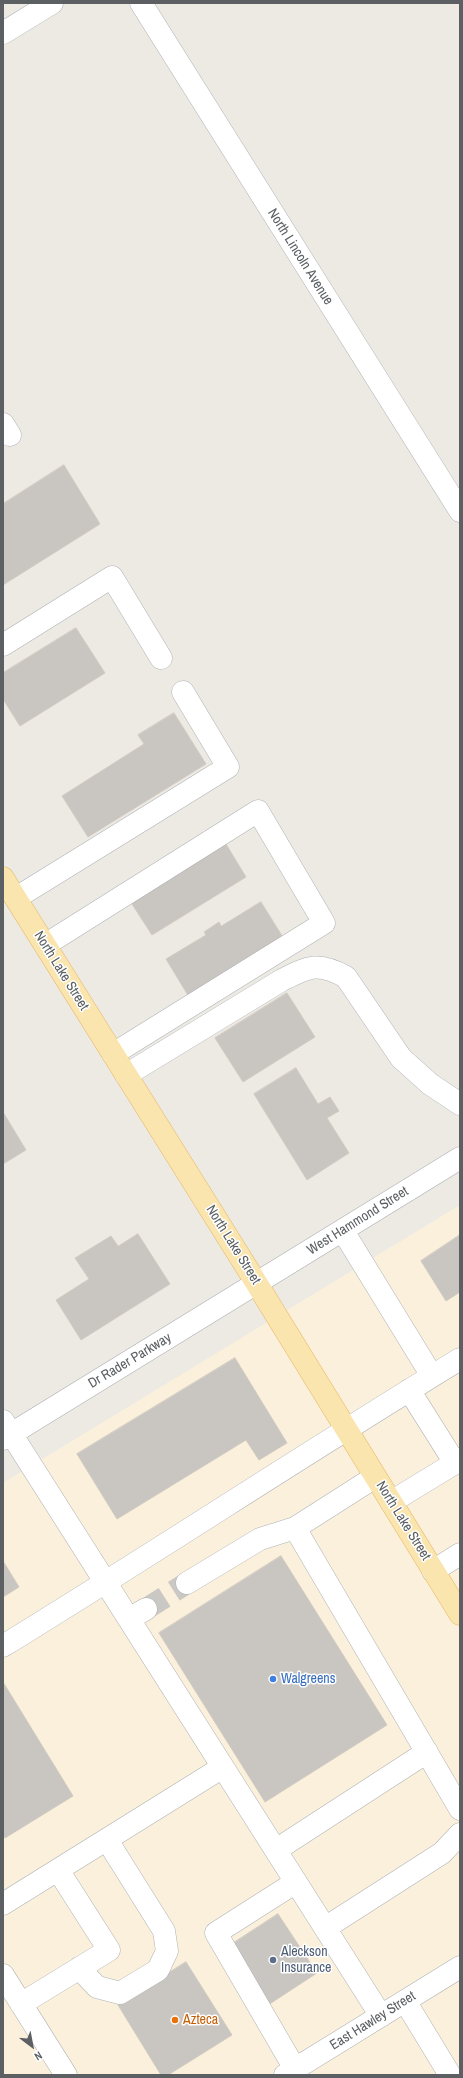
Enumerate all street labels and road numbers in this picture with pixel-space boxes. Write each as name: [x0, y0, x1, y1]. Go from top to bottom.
street label: North Lincoln Avenue: [264, 206, 336, 308]
street label: North Lake Street: [30, 928, 92, 1014]
street label: West Hammond Street: [304, 1183, 412, 1259]
street label: North Lake Street: [202, 1202, 264, 1288]
street label: Dr Rader Parkway: [85, 1330, 175, 1392]
street label: North Lake Street: [372, 1478, 434, 1564]
street label: East Hawley Street: [327, 1988, 419, 2054]

